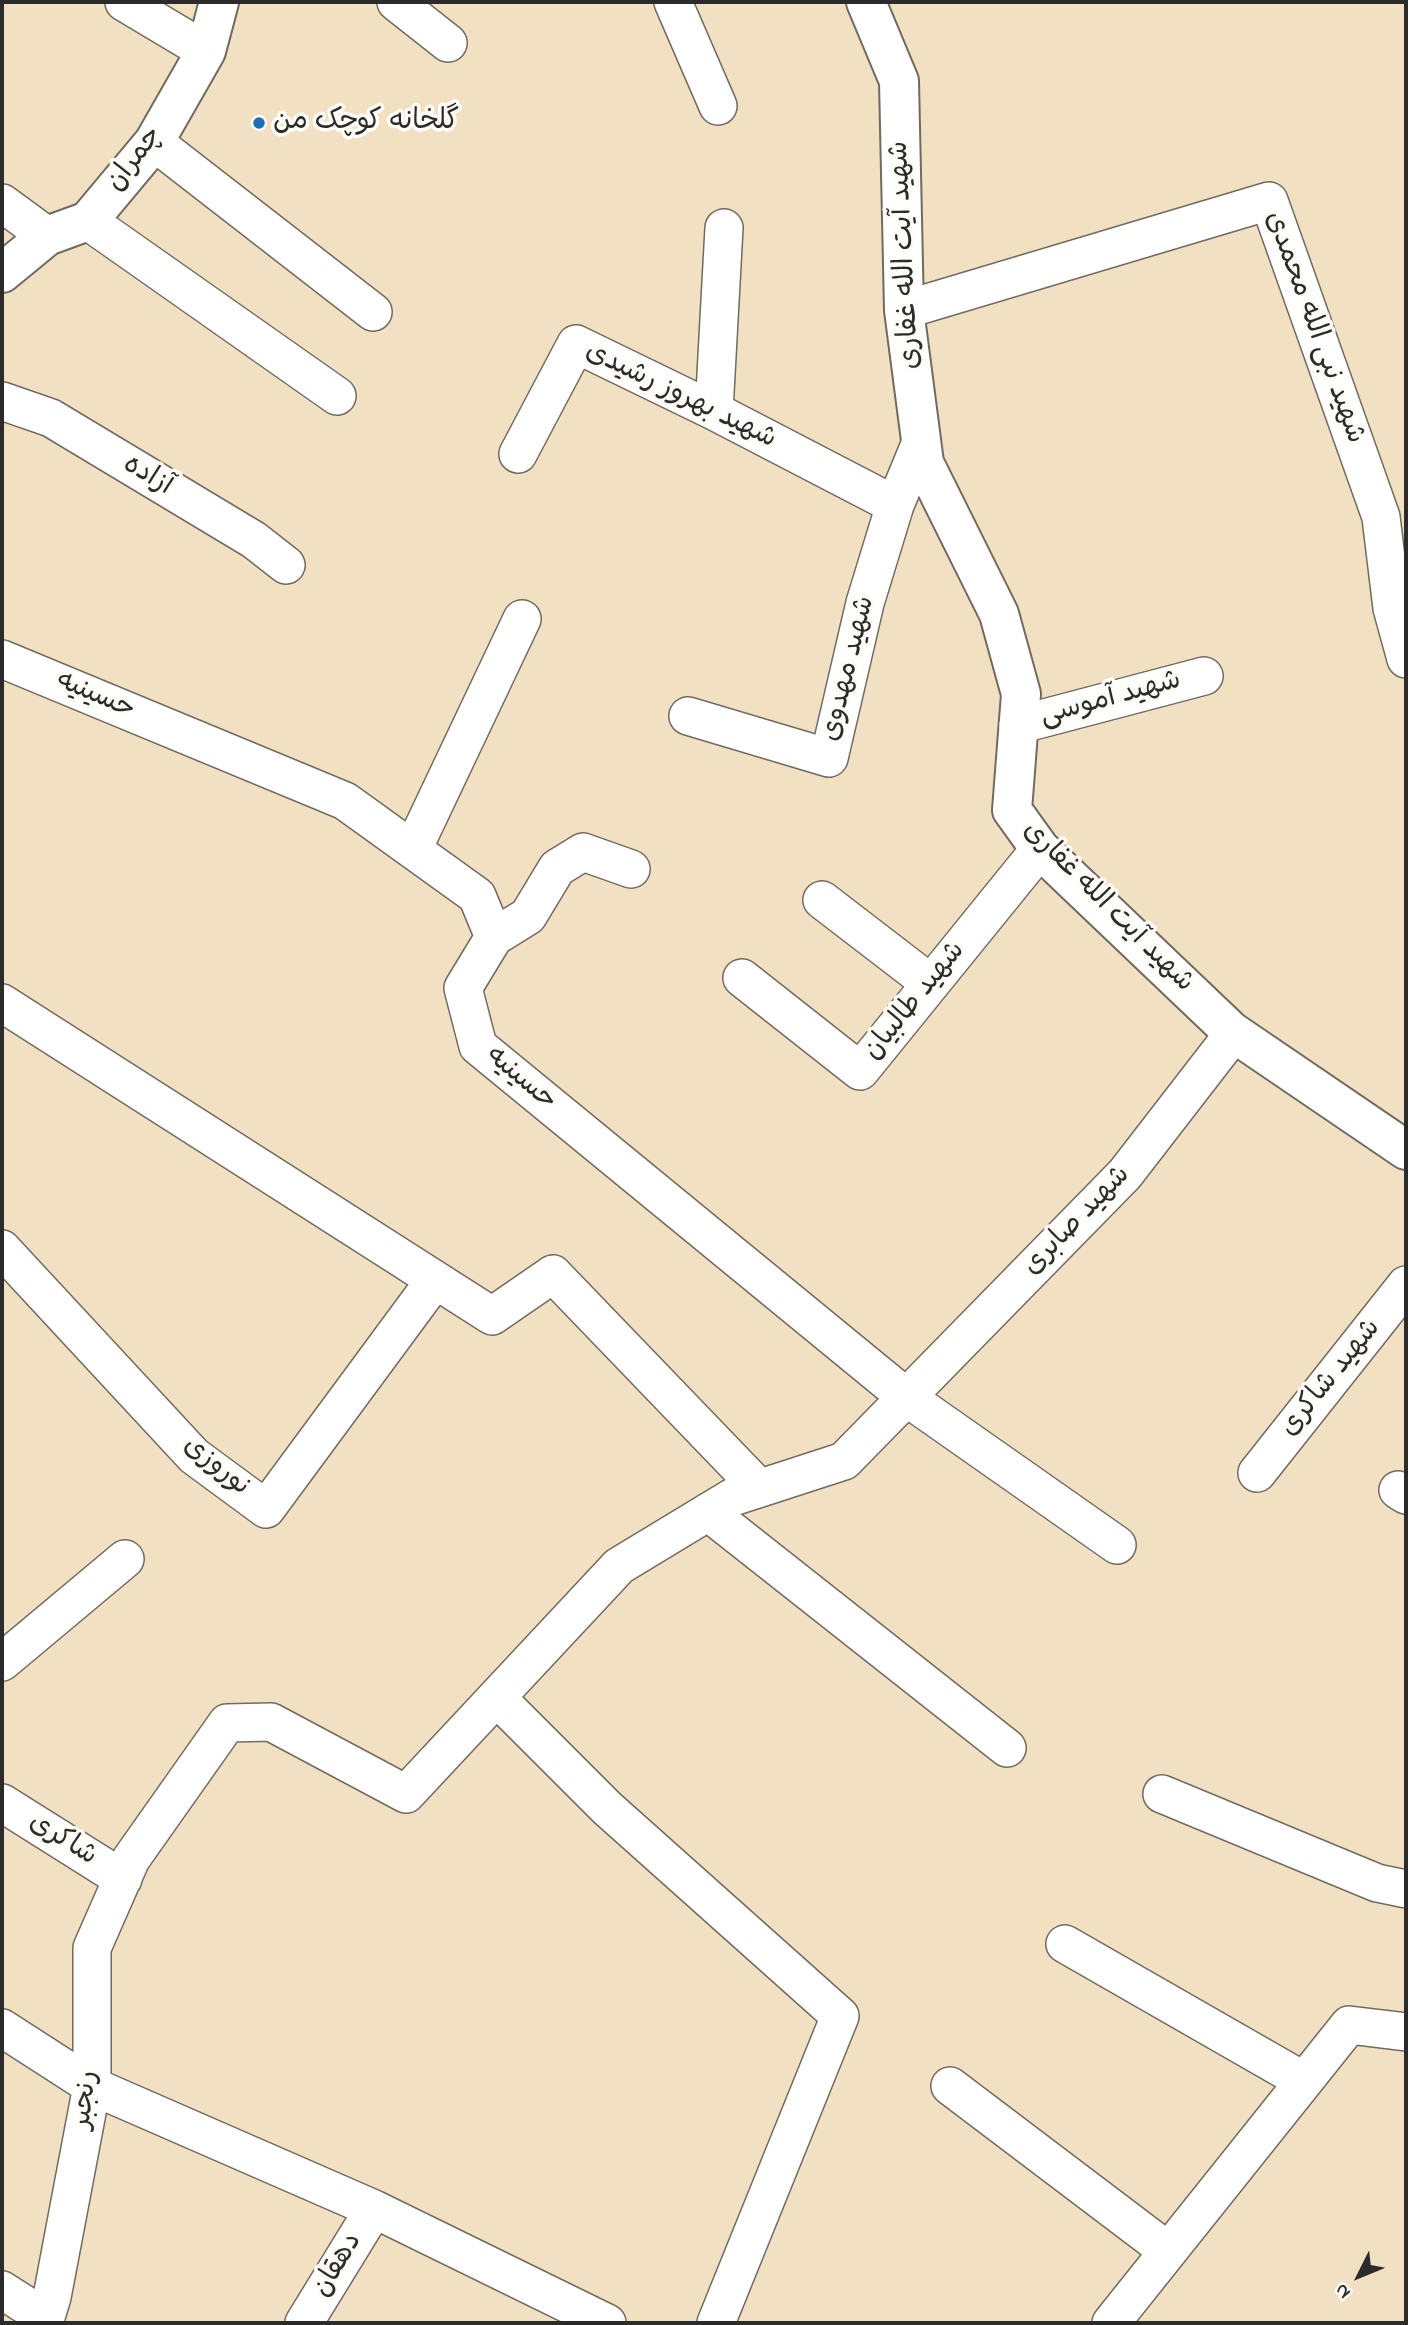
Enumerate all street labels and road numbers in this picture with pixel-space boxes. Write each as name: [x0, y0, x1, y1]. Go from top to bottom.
street label: چمران: [101, 121, 171, 199]
street label: شهید آیت الله غفاری: [884, 140, 930, 370]
street label: شهید نبی الله محمدی: [1255, 207, 1371, 449]
street label: شهید بهروز رشیدی: [579, 336, 781, 458]
street label: آزاده: [116, 449, 178, 505]
street label: شهید مهدوی: [816, 593, 884, 745]
street label: حسینیه: [50, 665, 140, 729]
street label: شهید آموسی: [1037, 665, 1185, 735]
street label: شهید آیت الله غفاری: [1014, 815, 1200, 1001]
street label: شهید طالبیان: [858, 936, 974, 1068]
street label: حسینیه: [478, 1041, 562, 1119]
street label: شهید صابری: [1017, 1160, 1139, 1284]
street label: شهید شاکری: [1274, 1313, 1390, 1445]
street label: نوروزی: [175, 1430, 257, 1506]
street label: شاکری: [22, 1807, 102, 1875]
street label: رنجبر: [67, 2069, 107, 2131]
street label: دهقان: [307, 2228, 371, 2304]

